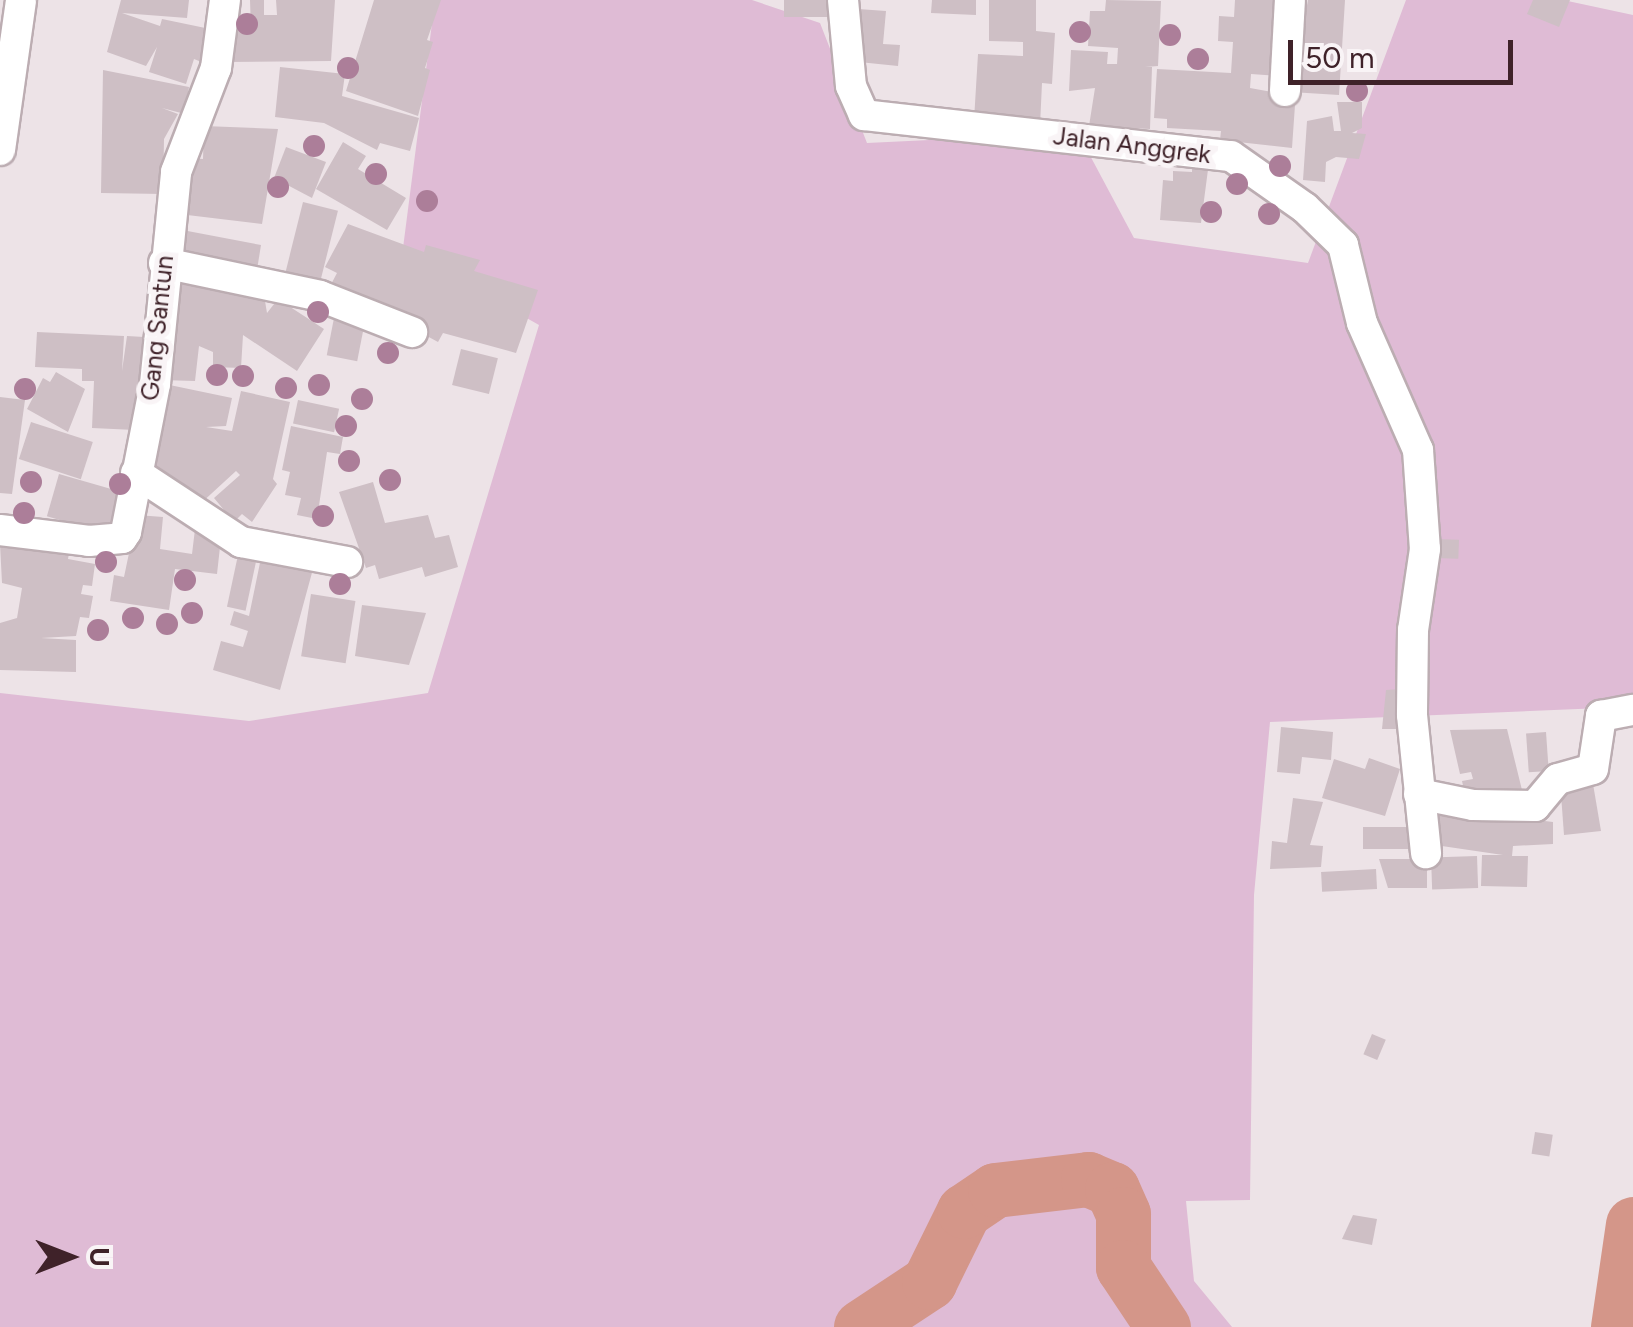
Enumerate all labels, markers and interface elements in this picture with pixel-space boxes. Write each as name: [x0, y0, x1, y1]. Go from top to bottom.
scale bar: [1293, 20, 1518, 82]
text: 50 m: [1305, 39, 1374, 76]
street label: Jalan Anggrek: [1052, 120, 1212, 170]
street label: Gang Santun: [134, 254, 180, 402]
north arrow: [20, 1207, 120, 1307]
text: U: [83, 1247, 117, 1267]

